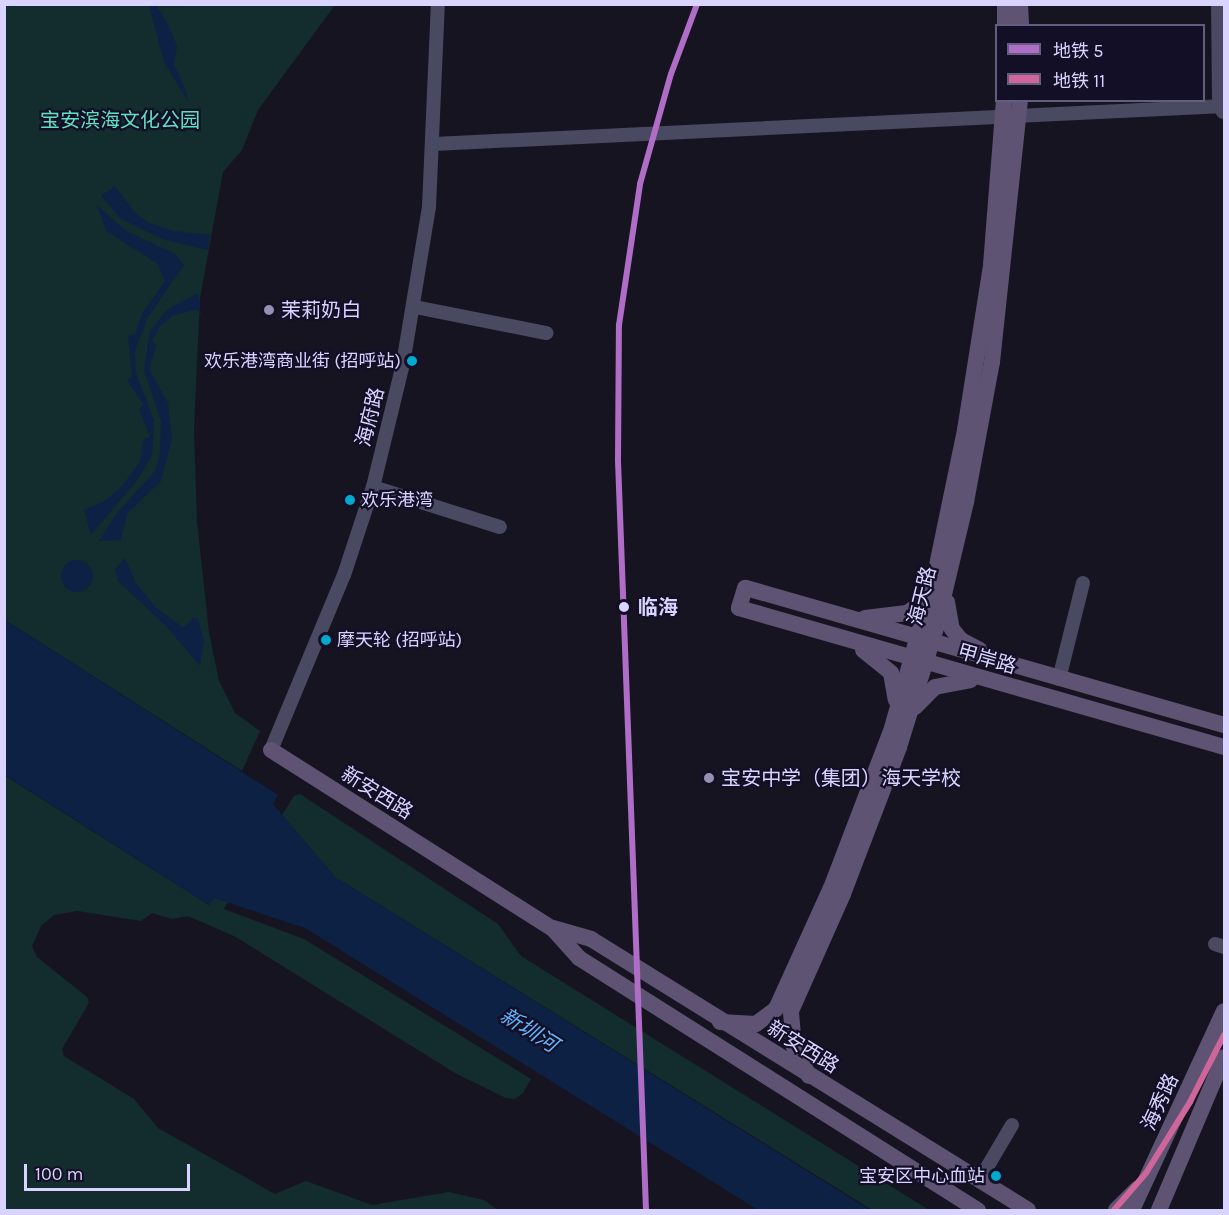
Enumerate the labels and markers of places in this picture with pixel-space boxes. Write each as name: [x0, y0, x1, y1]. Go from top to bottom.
place label: 茉莉奶白: [281, 298, 361, 322]
marker: 茉莉奶白: [262, 303, 276, 317]
place label: 欢乐港湾商业街 (招呼站): [204, 350, 401, 372]
marker: 欢乐港湾商业街 (招呼站): [406, 355, 418, 367]
place label: 欢乐港湾: [361, 489, 433, 511]
marker: 欢乐港湾: [344, 494, 356, 506]
place label: 临海: [638, 595, 678, 619]
marker: 临海: [615, 598, 633, 616]
place label: 摩天轮 (招呼站): [337, 629, 462, 651]
marker: 摩天轮 (招呼站): [320, 634, 332, 646]
place label: 宝安中学（集团）海天学校: [721, 766, 961, 790]
marker: 宝安中学（集团）海天学校: [702, 771, 716, 785]
place label: 宝安区中心血站: [859, 1165, 985, 1187]
marker: 宝安区中心血站: [990, 1170, 1002, 1182]

